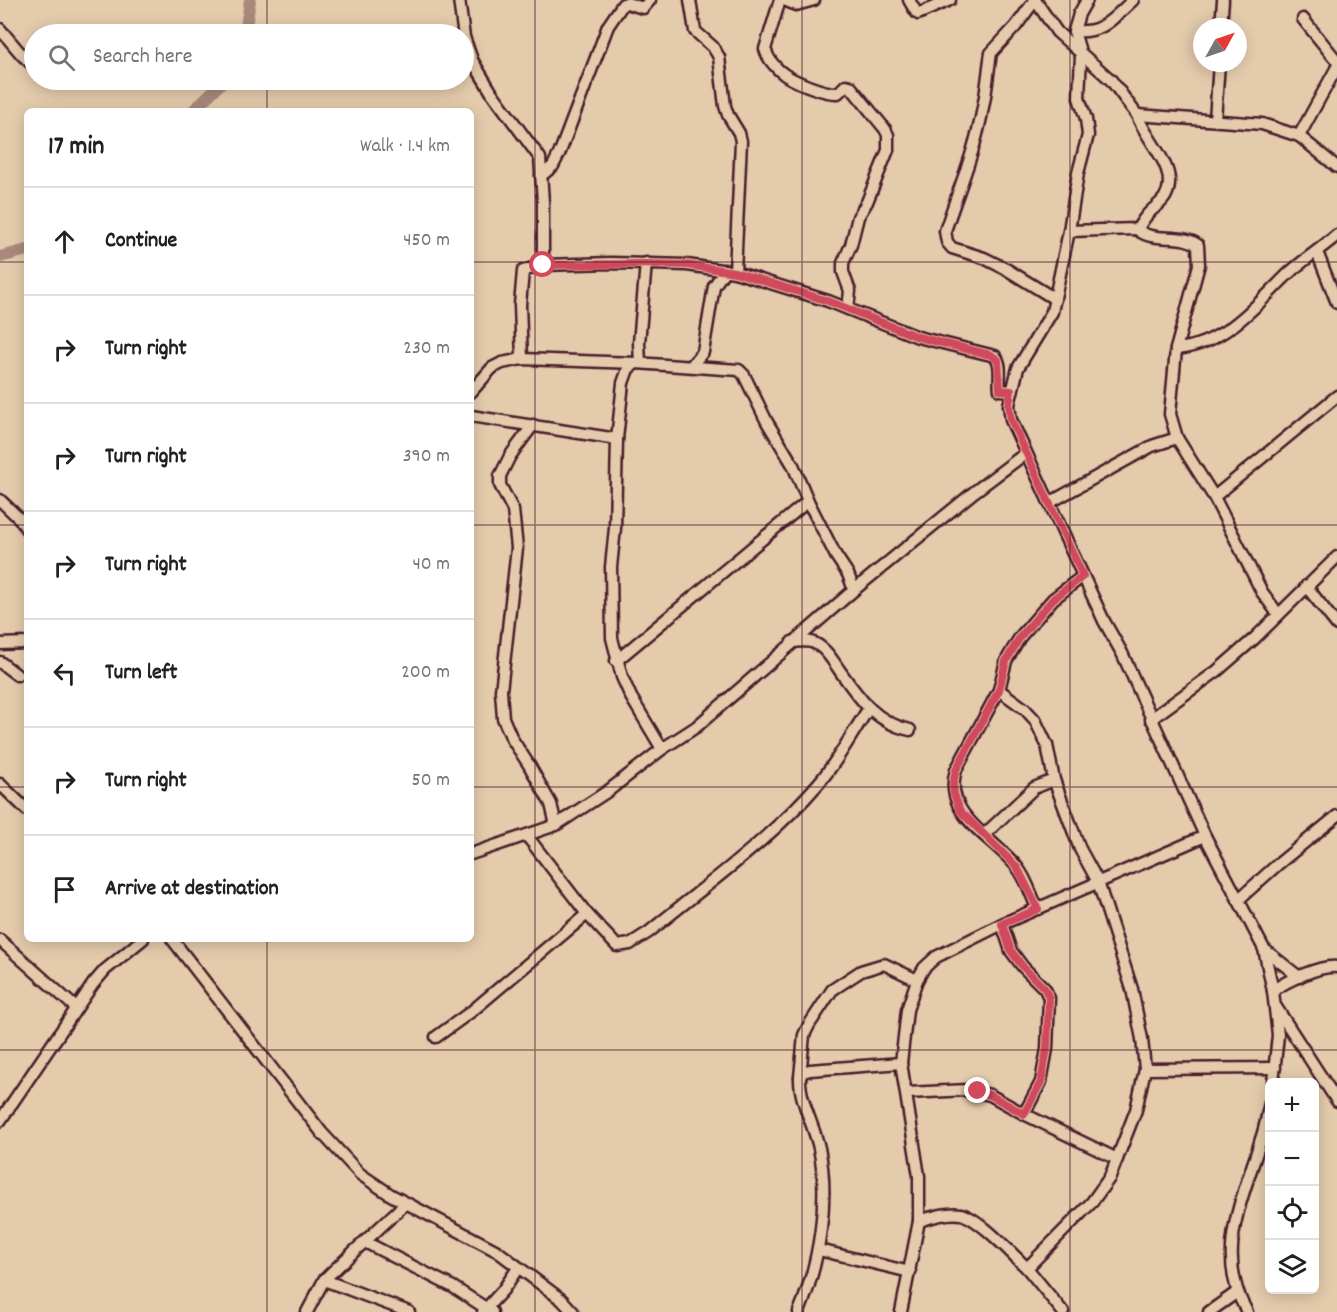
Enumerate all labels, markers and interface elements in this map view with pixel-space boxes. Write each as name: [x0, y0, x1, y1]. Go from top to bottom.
north arrow: [1193, 18, 1247, 72]
search box: [24, 24, 474, 90]
icon: search: [45, 41, 78, 74]
text: Search here: [93, 42, 192, 73]
text: 17 min: [48, 129, 104, 166]
text: Walk · 1.4 km: [360, 133, 450, 161]
icon: ahead: [48, 225, 81, 258]
text: Continue: [105, 226, 177, 257]
text: 450 m: [403, 227, 450, 255]
route start: [529, 251, 555, 277]
icon: right: [48, 333, 81, 366]
text: Turn right: [105, 334, 187, 365]
text: 230 m: [403, 335, 450, 363]
icon: right: [48, 441, 81, 474]
text: Turn right: [105, 442, 187, 473]
text: 390 m: [403, 443, 450, 471]
icon: right: [48, 549, 81, 582]
text: Turn right: [105, 550, 187, 581]
text: 40 m: [412, 551, 450, 579]
icon: left: [48, 657, 81, 690]
text: Turn left: [105, 658, 177, 689]
text: 200 m: [401, 659, 450, 687]
icon: right: [48, 765, 81, 798]
text: Turn right: [105, 766, 187, 797]
text: 50 m: [412, 767, 450, 795]
icon: arrive: [48, 873, 81, 906]
text: Arrive at destination: [105, 874, 279, 905]
route end: [964, 1077, 990, 1103]
map controls: [1265, 1078, 1319, 1294]
button: +: [1265, 1078, 1319, 1132]
button: −: [1265, 1132, 1319, 1186]
button: locate: [1265, 1186, 1319, 1240]
button: layers: [1265, 1240, 1319, 1294]

